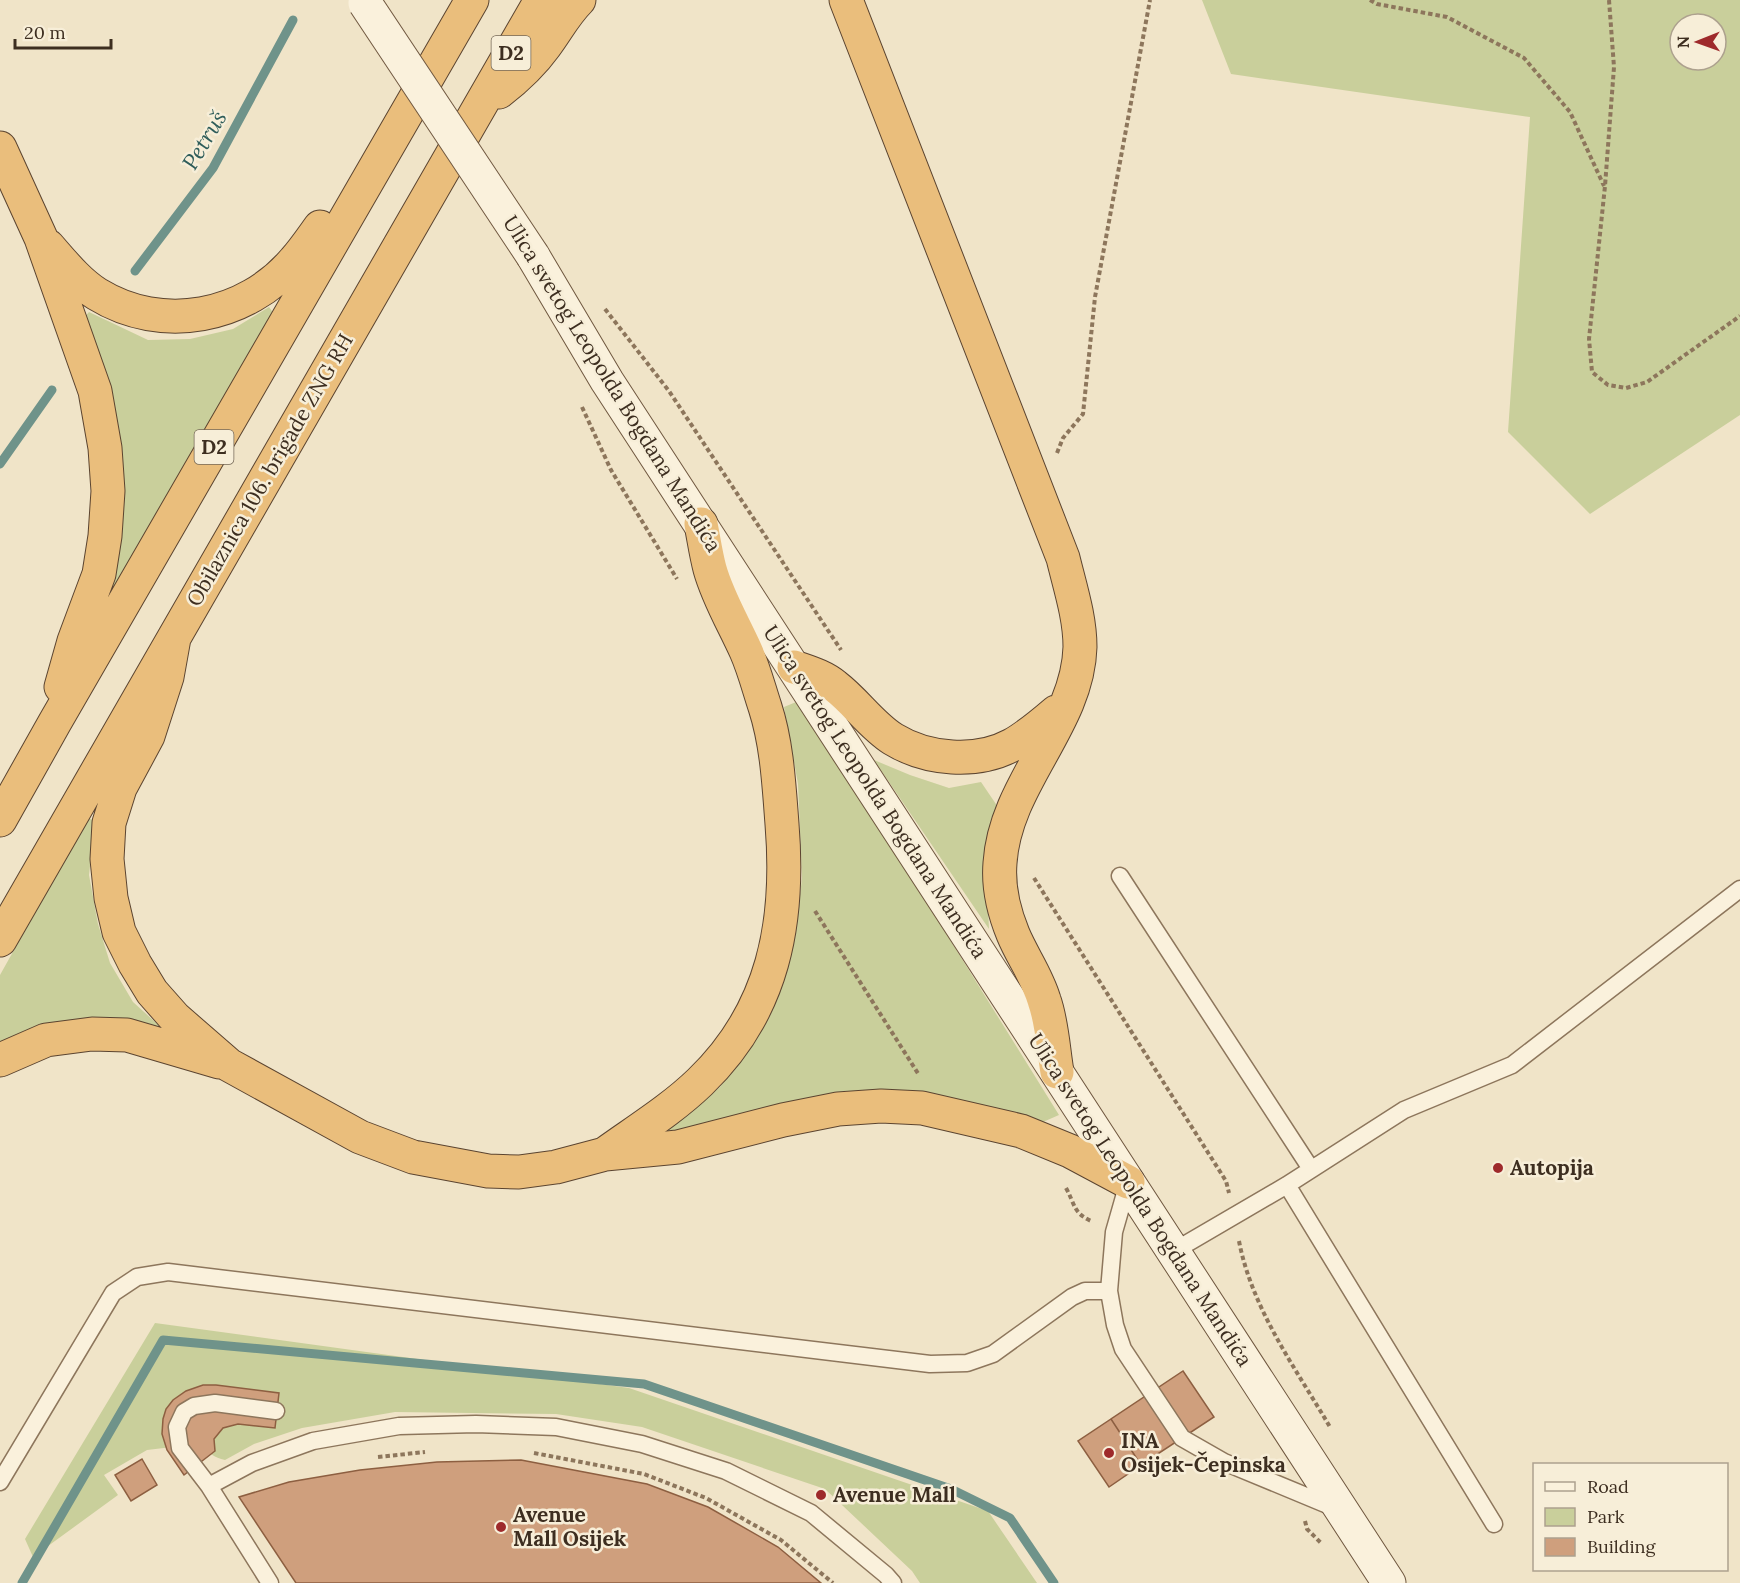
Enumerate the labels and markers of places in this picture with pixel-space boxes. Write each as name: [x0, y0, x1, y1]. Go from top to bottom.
place label: Autopija: [1510, 1154, 1594, 1181]
marker: Autopija: [1491, 1161, 1505, 1175]
place label: INA Osijek-Čepinska: [1121, 1427, 1286, 1478]
marker: INA Osijek-Čepinska: [1102, 1446, 1116, 1460]
place label: Avenue Mall: [833, 1481, 956, 1508]
marker: Avenue Mall: [814, 1488, 828, 1502]
place label: Avenue Mall Osijek: [513, 1501, 627, 1552]
marker: Avenue Mall Osijek: [494, 1520, 508, 1534]

